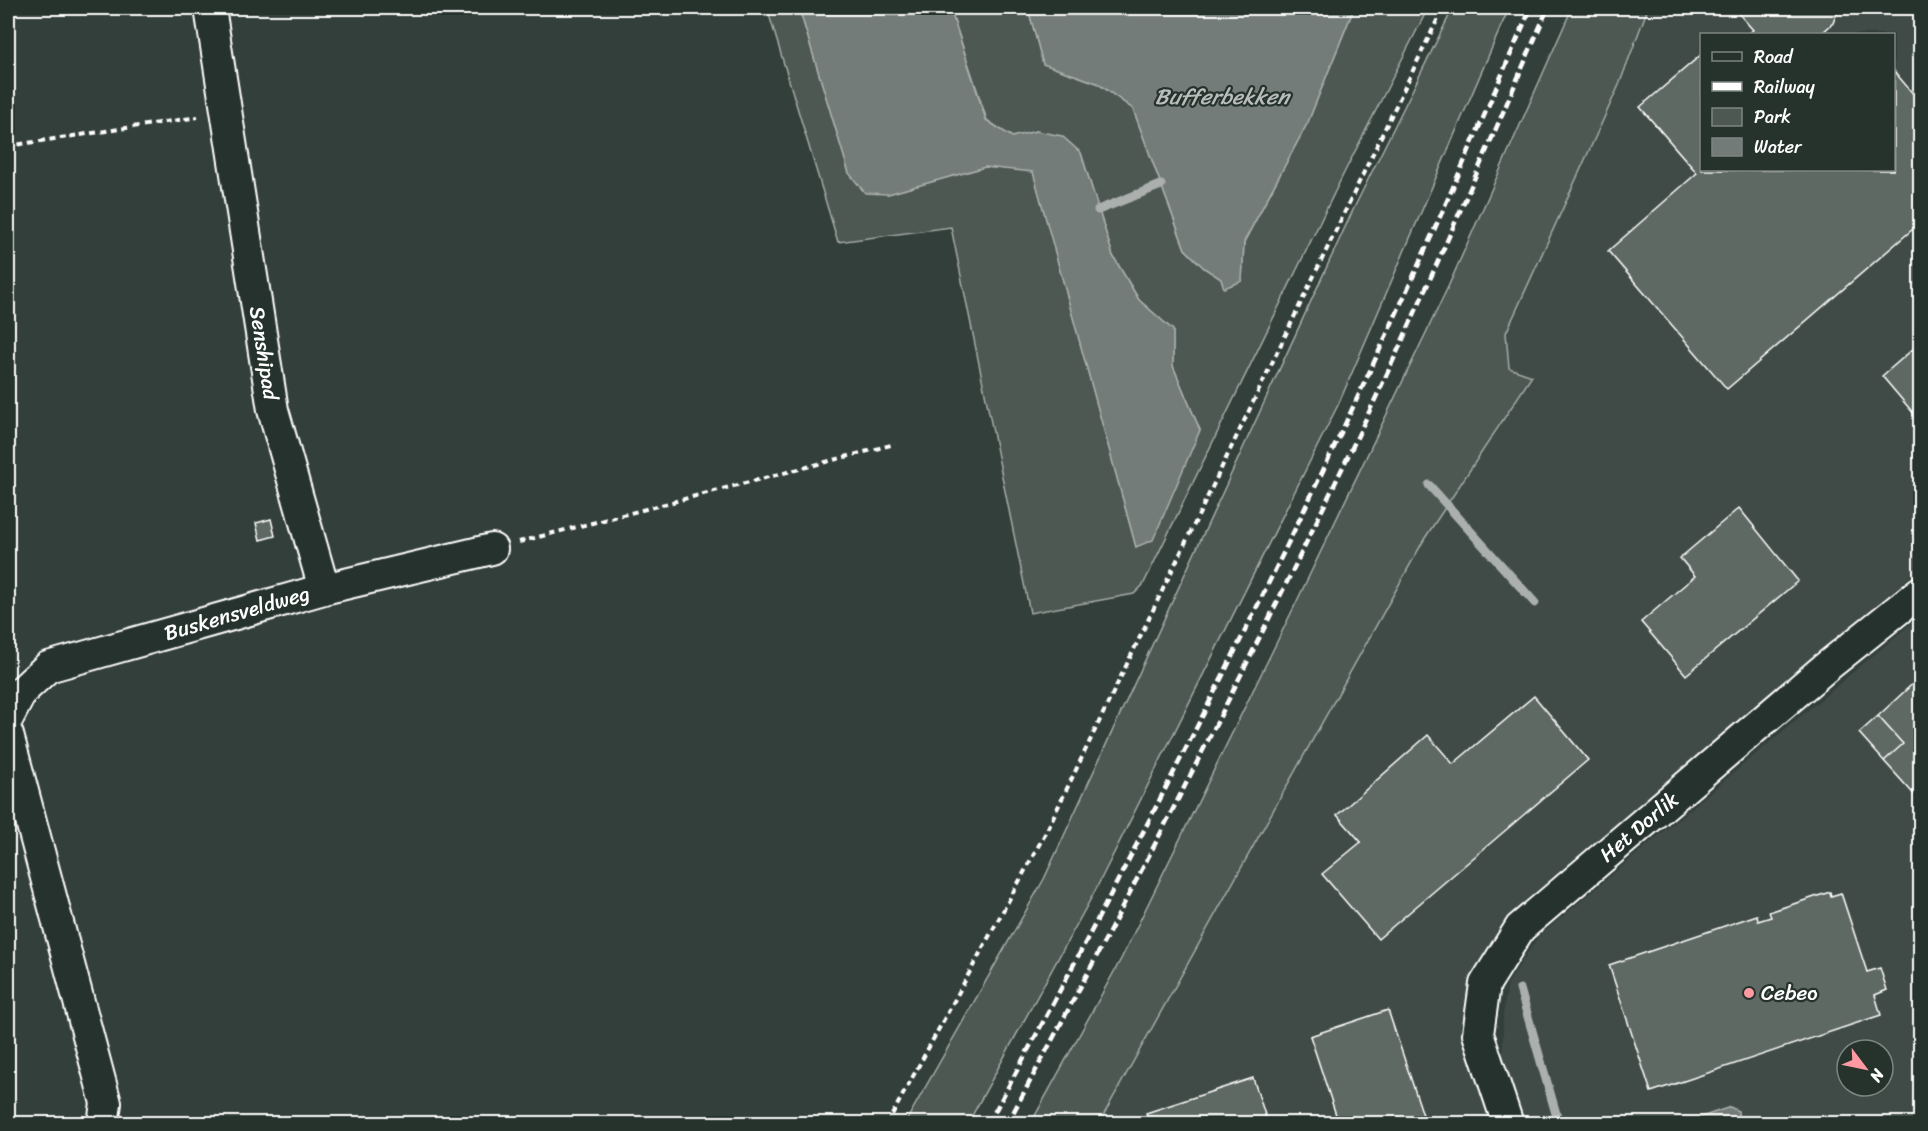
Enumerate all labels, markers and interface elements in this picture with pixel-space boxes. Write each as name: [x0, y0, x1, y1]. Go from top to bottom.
legend: [1700, 33, 1895, 171]
text: Road: [1754, 41, 1794, 73]
text: Railway: [1754, 71, 1816, 103]
water label: Bufferbekken: [1155, 77, 1291, 116]
text: Park: [1754, 101, 1791, 133]
text: Water: [1754, 131, 1803, 163]
street label: Senshipad: [238, 303, 290, 405]
street label: Buskensveldweg: [160, 574, 314, 652]
street label: Het Dorlik: [1590, 781, 1688, 872]
place label: Cebeo: [1761, 974, 1818, 1012]
marker: Cebeo: [1742, 986, 1756, 1000]
north arrow: [1835, 1038, 1895, 1098]
text: N: [1862, 1062, 1893, 1089]

